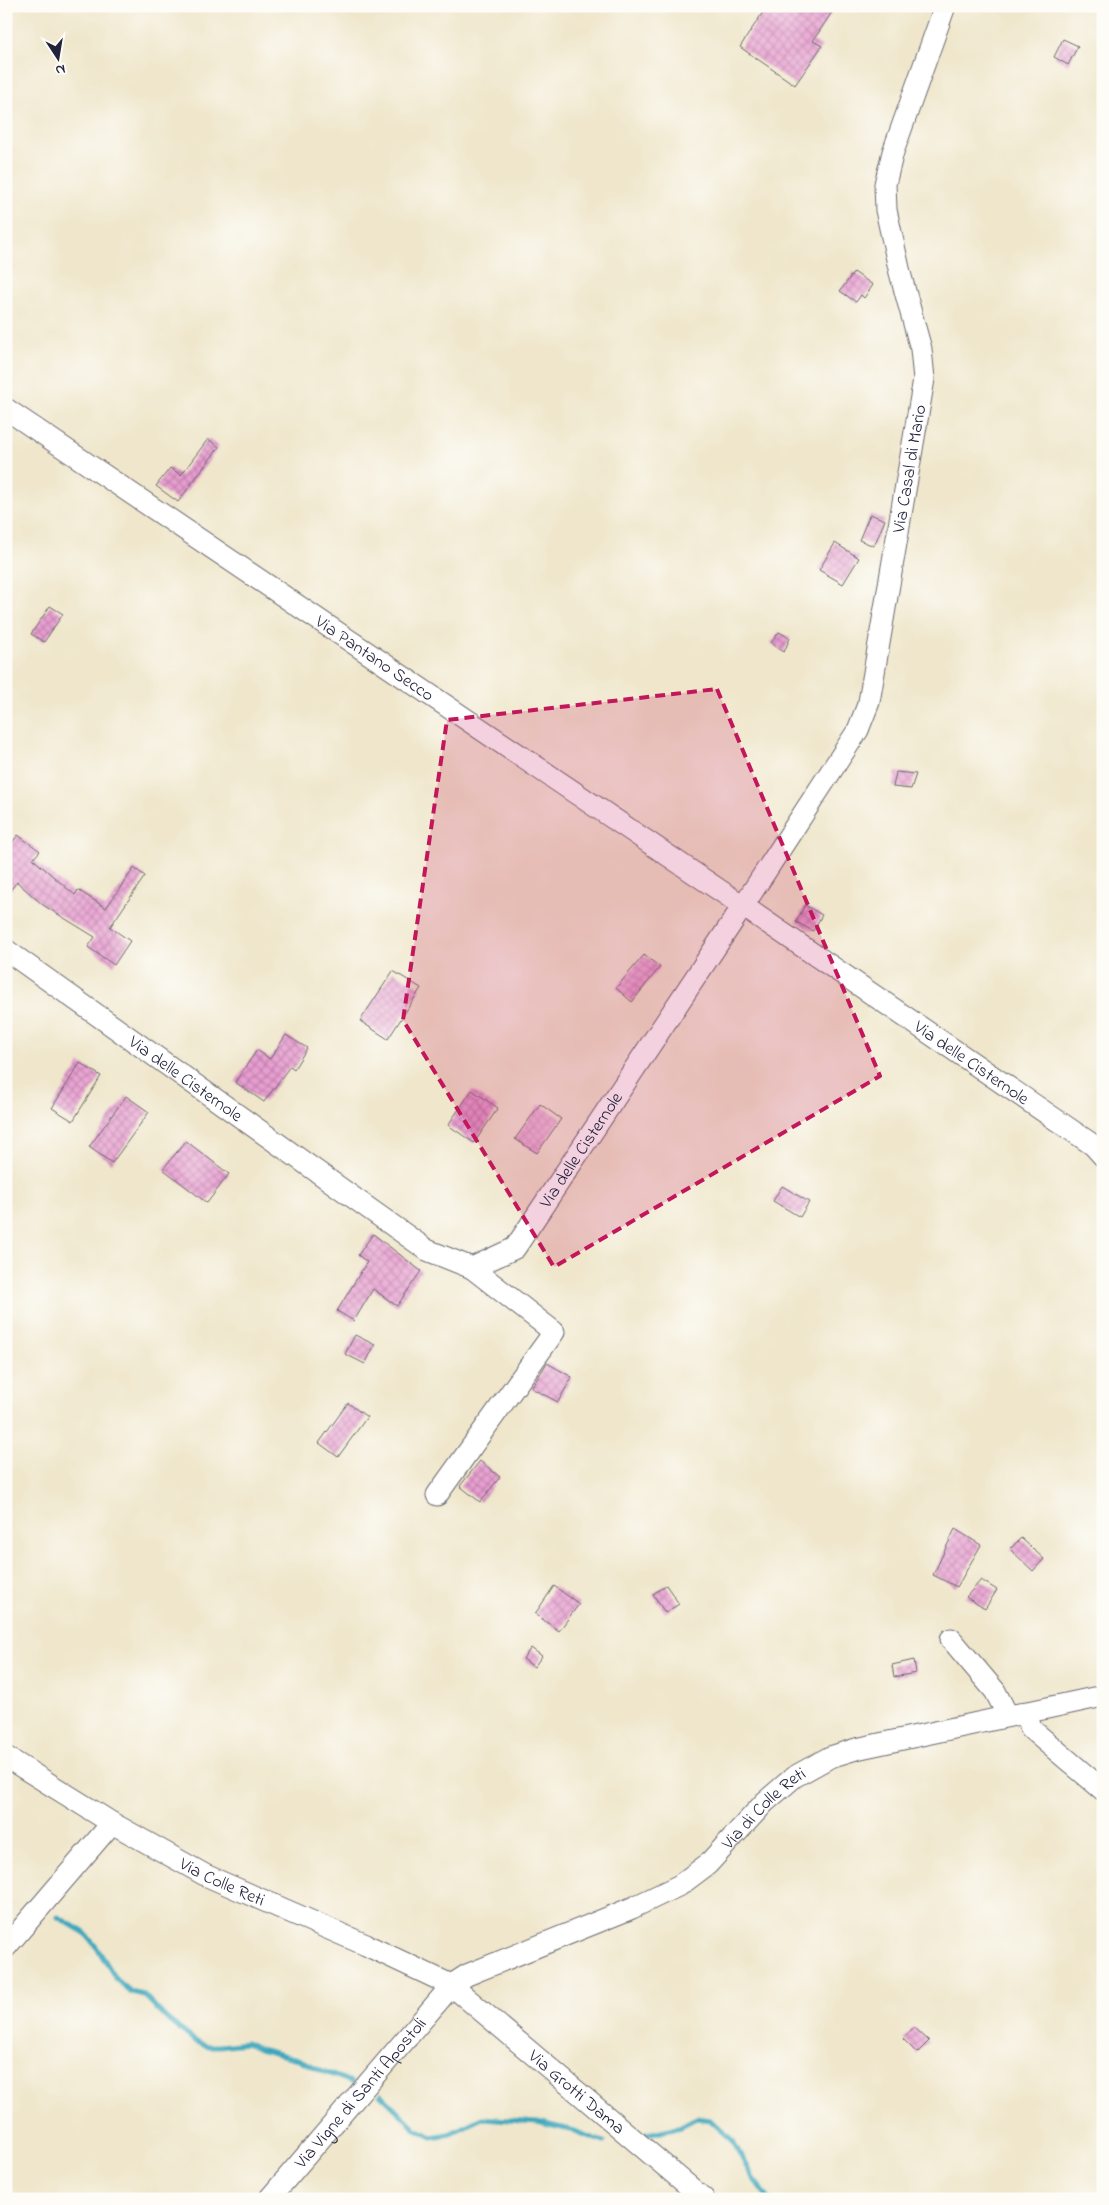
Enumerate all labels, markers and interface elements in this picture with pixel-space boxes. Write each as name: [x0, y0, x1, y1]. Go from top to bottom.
north arrow: [32, 32, 82, 82]
text: N: [54, 58, 67, 81]
street label: Via Casal di Mario: [887, 403, 934, 536]
street label: Via Pantano Secco: [308, 609, 438, 709]
street label: Via delle Cisternole: [907, 1015, 1034, 1113]
street label: Via delle Cisternole: [122, 1030, 248, 1130]
street label: Via delle Cisternole: [534, 1087, 631, 1215]
street label: Via di Colle Reti: [716, 1762, 811, 1857]
street label: Via Colle Reti: [173, 1852, 268, 1914]
street label: Via Vigne di Santi Apostoli: [289, 2013, 434, 2176]
street label: Via Grotti Dama: [521, 2044, 630, 2142]

